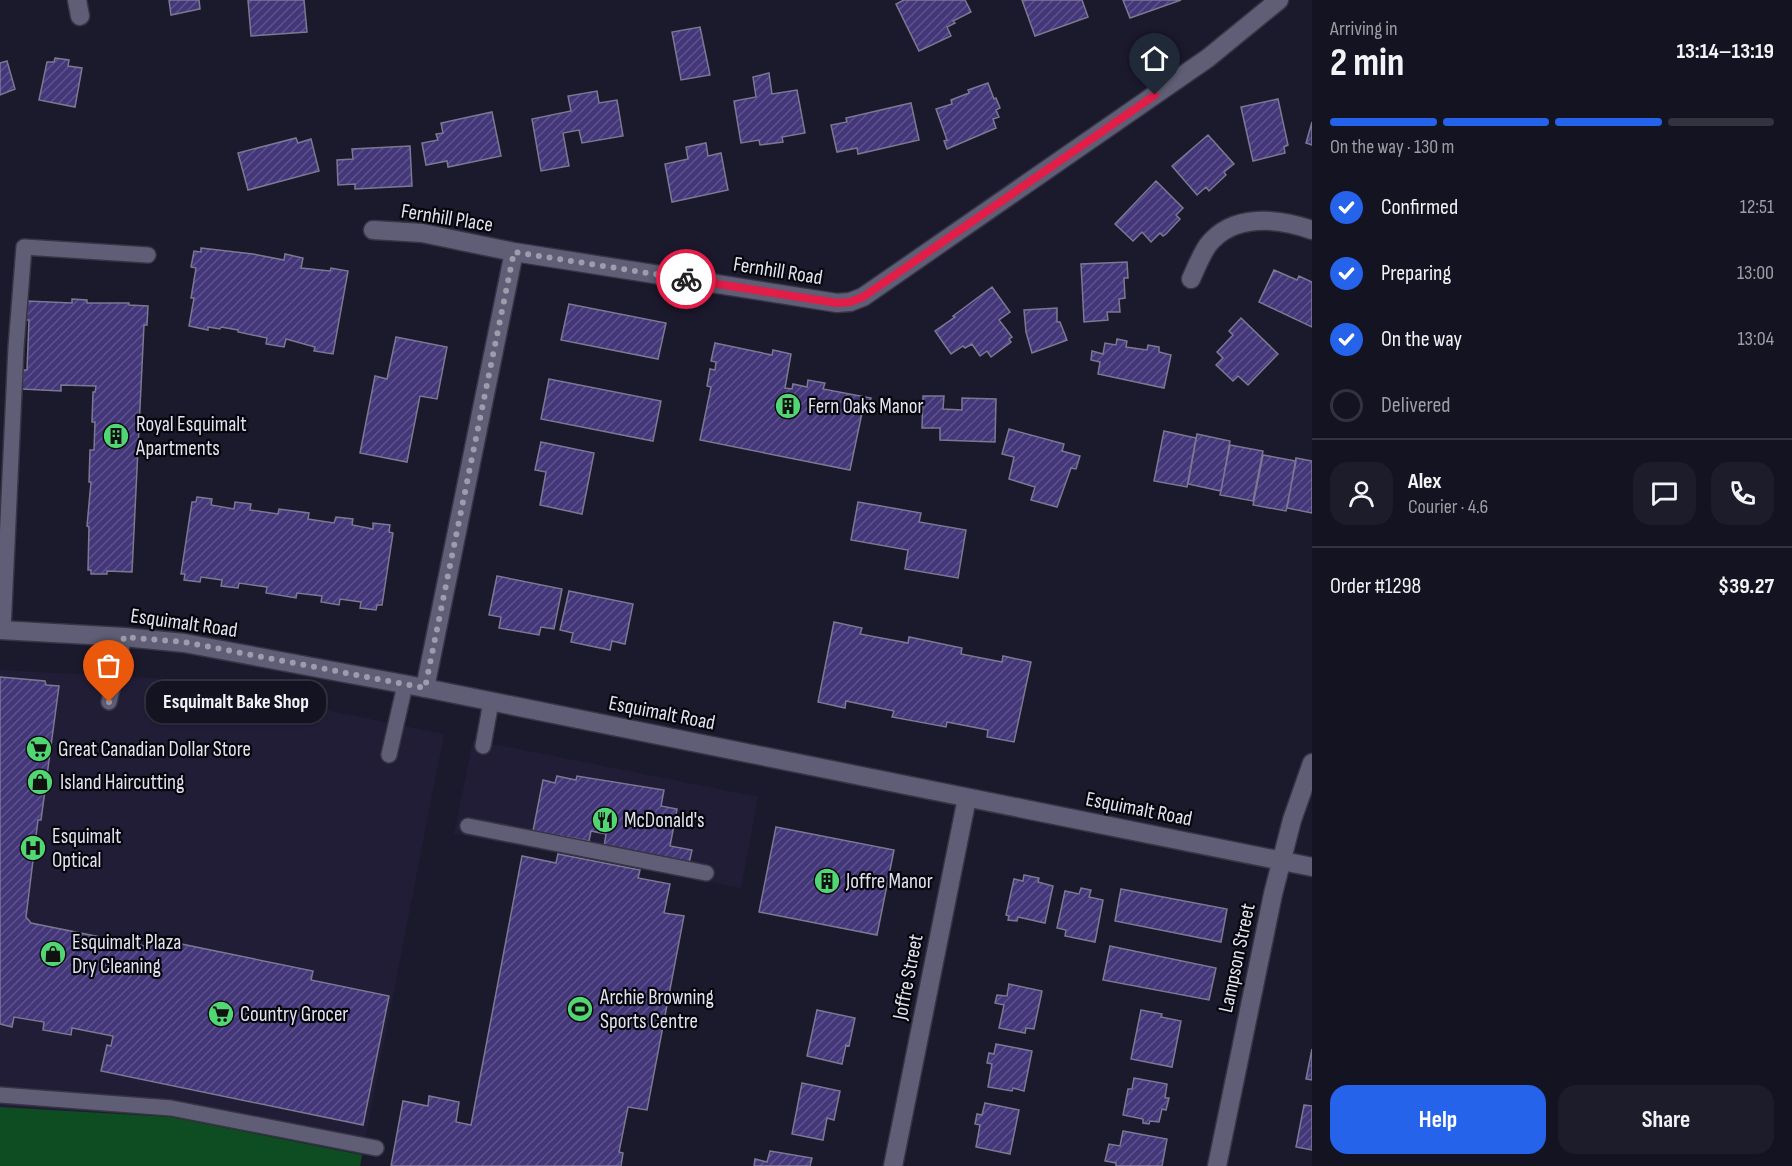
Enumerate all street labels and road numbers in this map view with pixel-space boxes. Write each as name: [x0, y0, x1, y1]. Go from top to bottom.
street label: Fernhill Place: [399, 198, 495, 238]
street label: Fernhill Road: [732, 252, 824, 290]
street label: Esquimalt Road: [129, 603, 239, 643]
street label: Esquimalt Road: [607, 690, 717, 736]
street label: Esquimalt Road: [1084, 786, 1194, 832]
street label: Lampson Street: [1213, 901, 1261, 1015]
street label: Joffre Street: [887, 932, 929, 1023]

